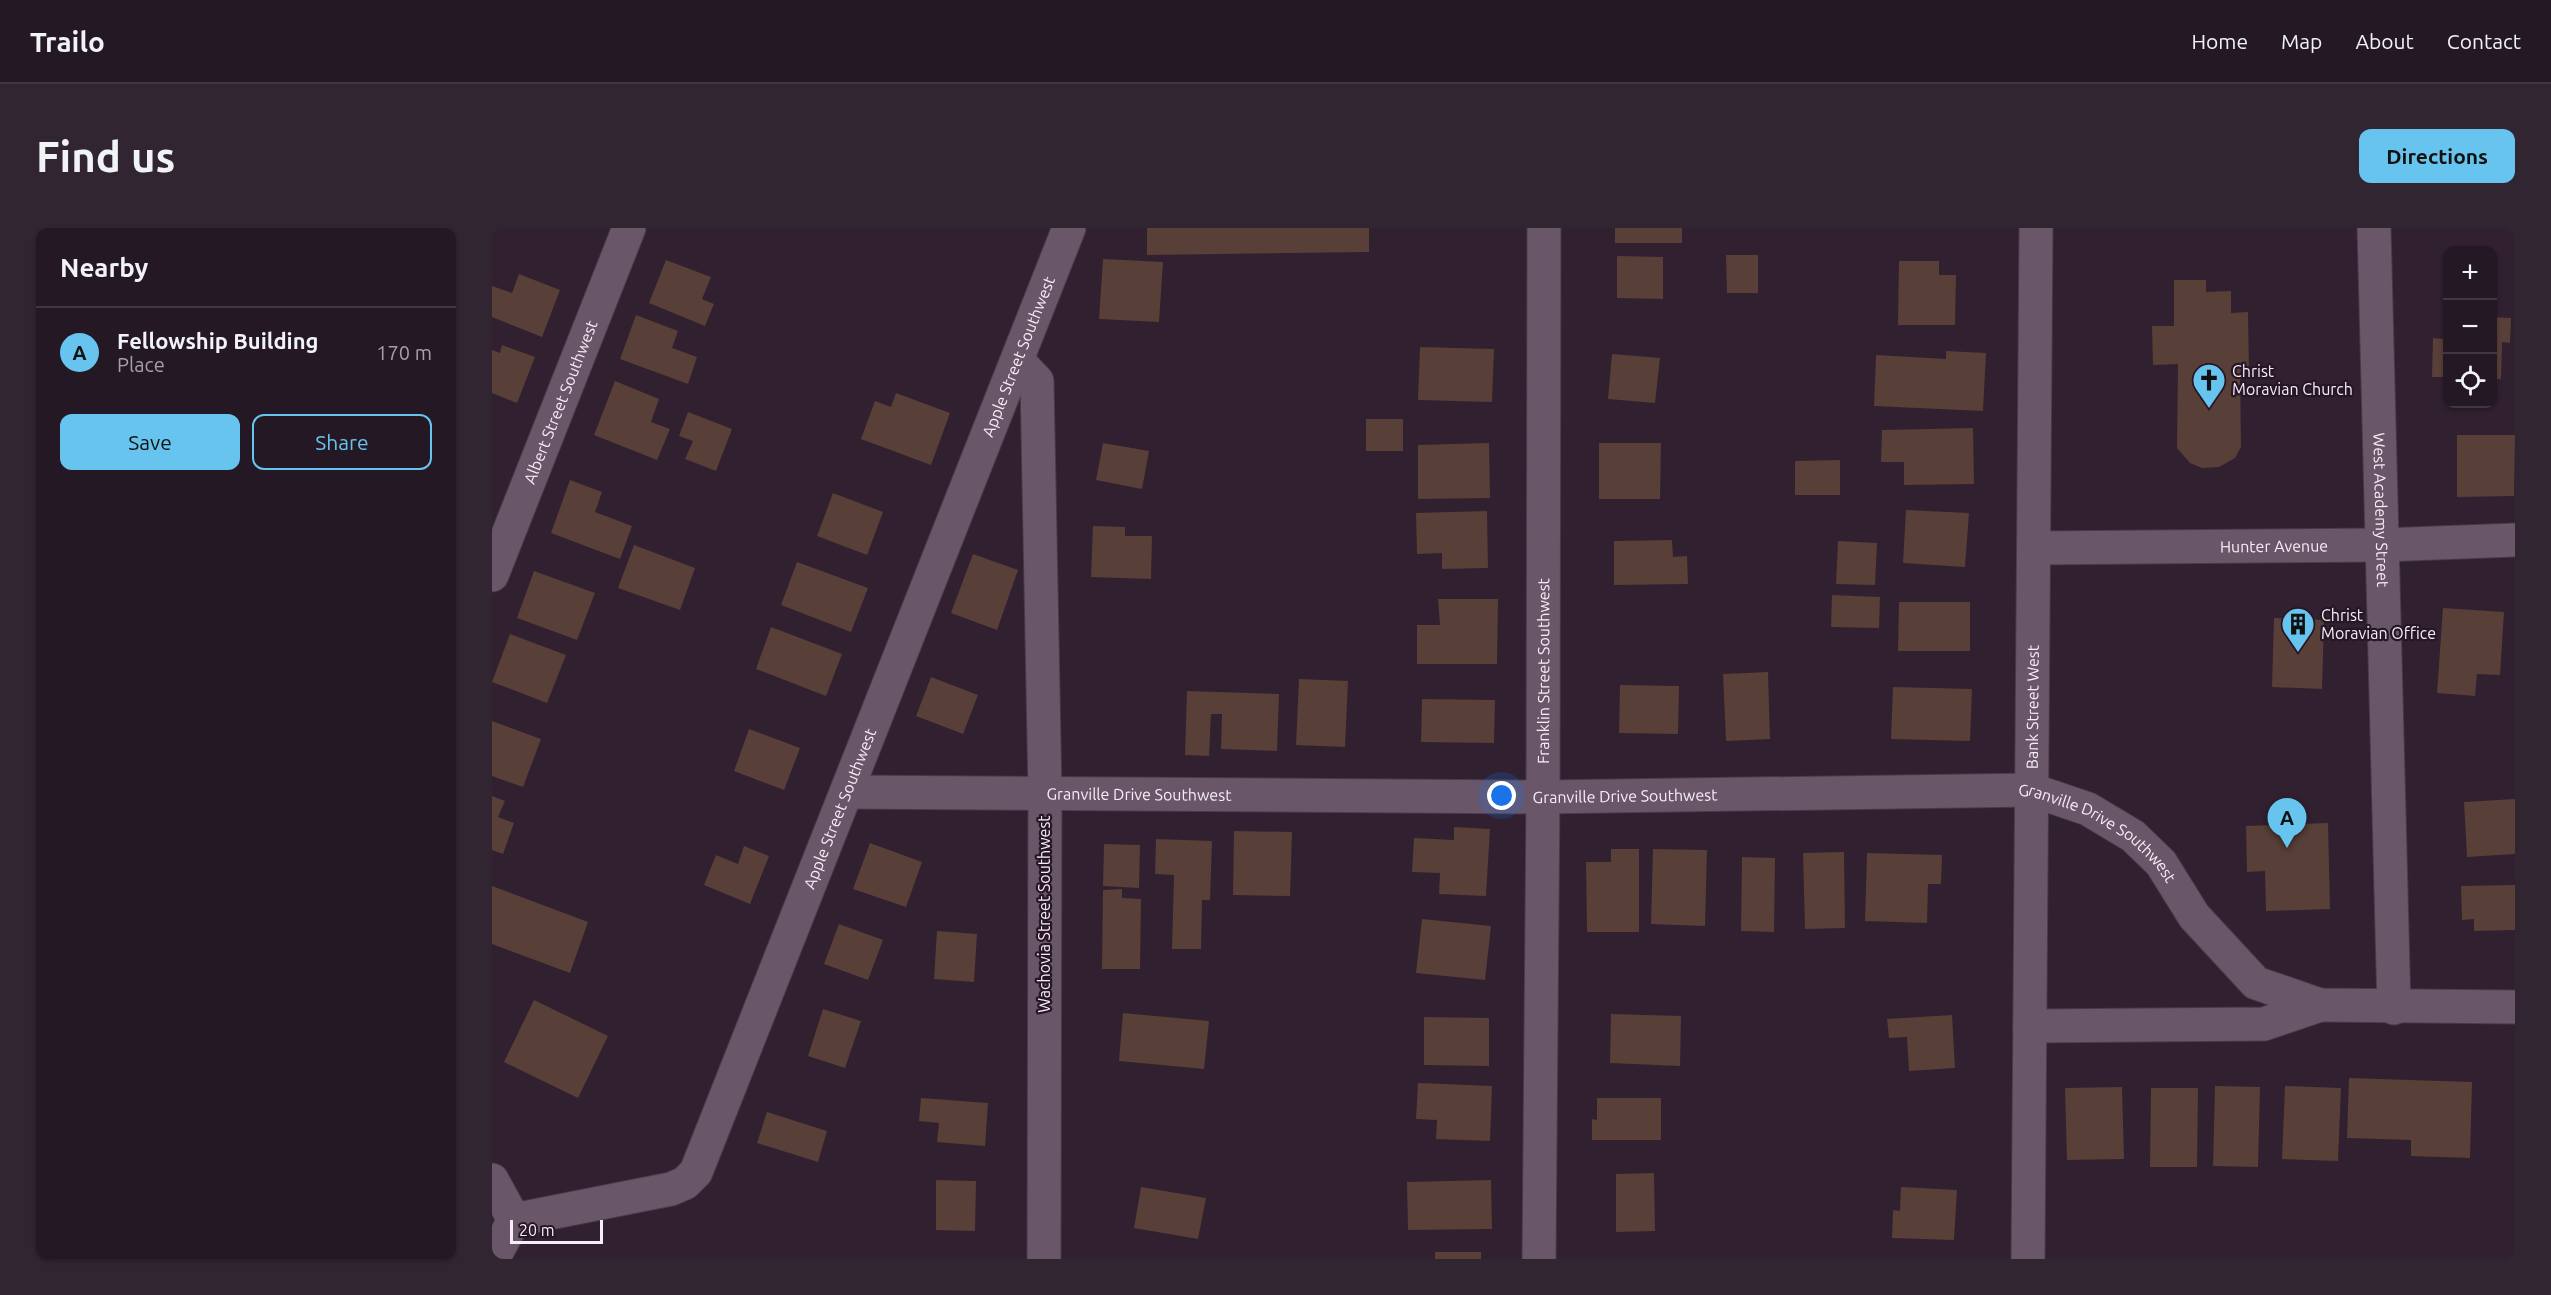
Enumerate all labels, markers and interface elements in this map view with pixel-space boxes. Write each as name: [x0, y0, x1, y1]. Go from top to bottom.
text: Trailo: [30, 26, 105, 57]
text: Home: [2191, 29, 2248, 53]
text: Map: [2281, 29, 2322, 53]
text: About: [2355, 29, 2414, 53]
text: Contact: [2447, 29, 2521, 53]
button: Directions: [2359, 129, 2515, 183]
text: Find us: [36, 133, 175, 180]
map controls: [2443, 246, 2497, 408]
button: +: [2443, 246, 2497, 300]
text: Nearby: [60, 253, 148, 282]
street label: Apple Street Southwest: [978, 273, 1058, 439]
button: −: [2443, 300, 2497, 354]
street label: Albert Street Southwest: [520, 317, 601, 486]
text: Fellowship Building: [117, 328, 319, 353]
text: A: [72, 341, 87, 364]
text: 170 m: [376, 341, 432, 364]
text: Place: [117, 353, 165, 376]
button: locate: [2443, 354, 2497, 408]
church icon: Christ Moravian Church: [2191, 362, 2227, 409]
place label: Christ Moravian Church: [2232, 362, 2353, 398]
button: Save: [60, 414, 240, 470]
button: Share: [252, 414, 432, 470]
street label: West Academy Street: [2370, 432, 2392, 588]
street label: Hunter Avenue: [2220, 536, 2328, 555]
street label: Franklin Street Southwest: [1534, 577, 1552, 764]
building icon: Christ Moravian Office: [2280, 606, 2316, 653]
place label: Christ Moravian Office: [2321, 606, 2436, 642]
street label: Bank Street West: [2023, 644, 2042, 769]
street label: Apple Street Southwest: [800, 725, 880, 891]
your location: [1487, 781, 1516, 810]
street label: Granville Drive Southwest: [2018, 781, 2180, 886]
street label: Granville Drive Southwest: [1046, 784, 1232, 804]
street label: Granville Drive Southwest: [1532, 785, 1718, 806]
pin: A: [2268, 798, 2306, 848]
street label: Wachovia Street Southwest: [1035, 815, 1053, 1013]
scale bar: [510, 1217, 603, 1244]
text: 20 m: [519, 1221, 555, 1239]

